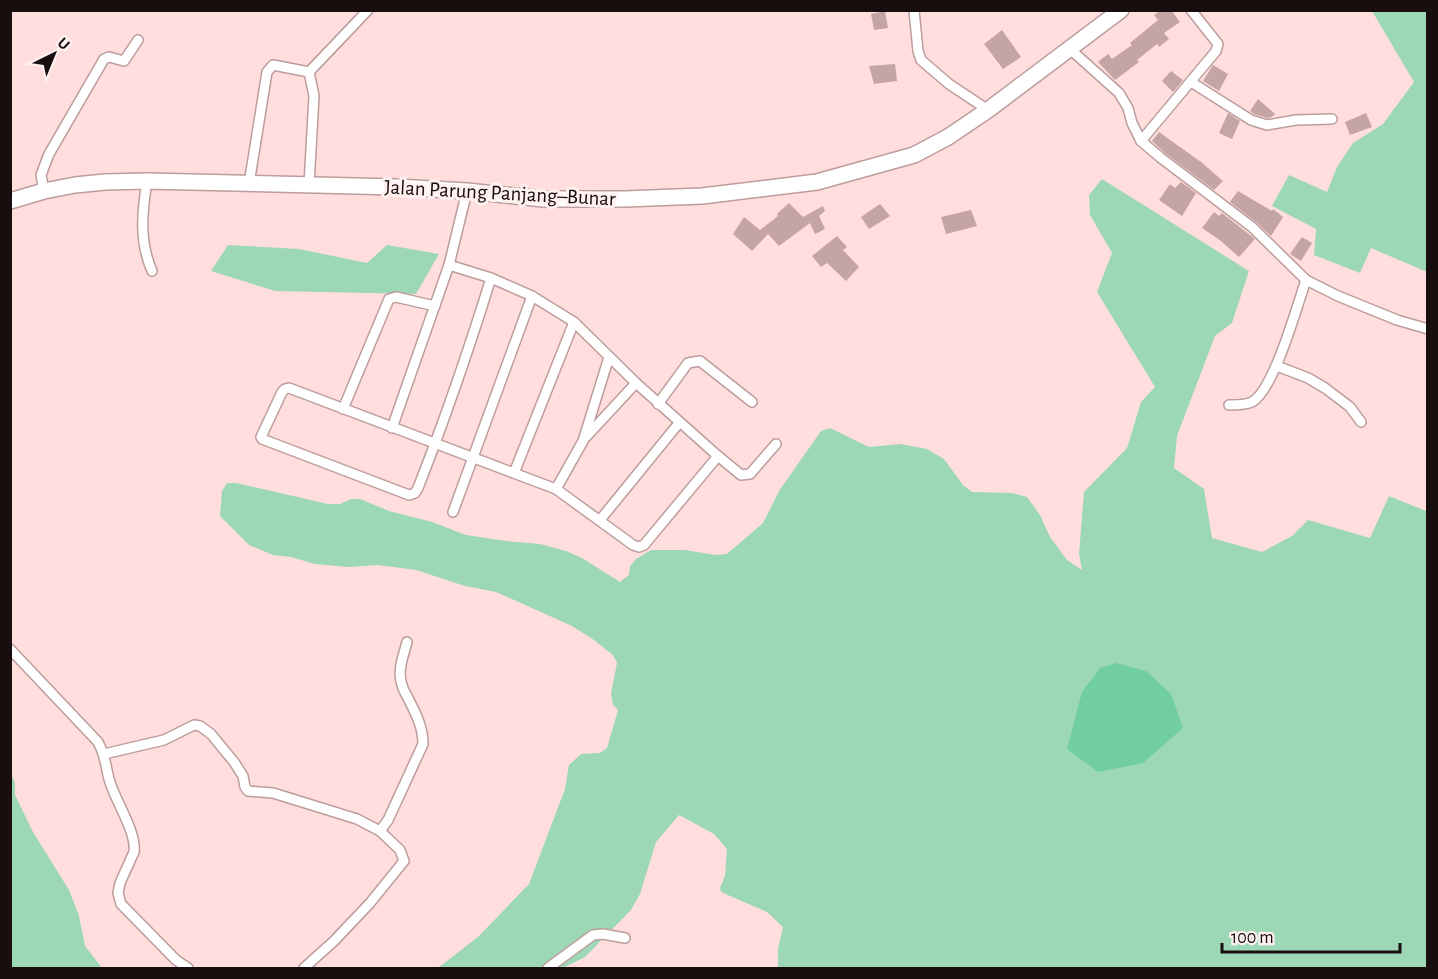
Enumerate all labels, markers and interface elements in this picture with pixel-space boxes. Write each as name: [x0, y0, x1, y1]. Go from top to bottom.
north arrow: [24, 24, 84, 84]
text: U: [54, 34, 73, 53]
street label: Jalan Parung Panjang–Bunar: [384, 176, 616, 210]
scale bar: [1222, 916, 1400, 954]
text: 100 m: [1231, 929, 1274, 947]

